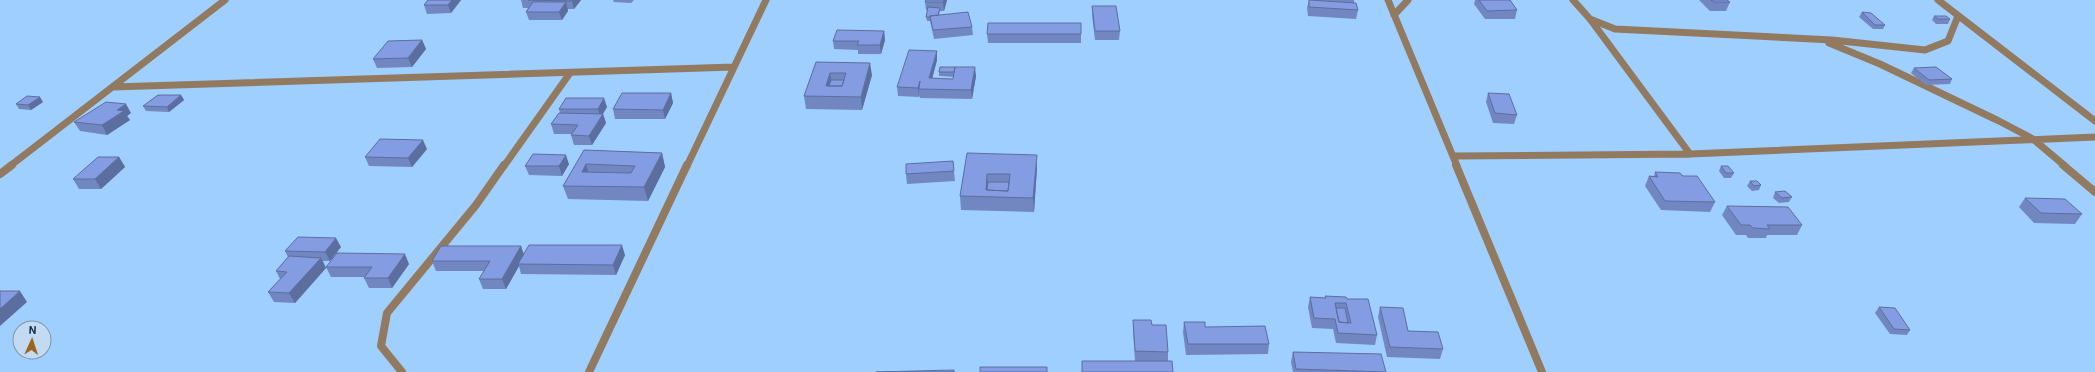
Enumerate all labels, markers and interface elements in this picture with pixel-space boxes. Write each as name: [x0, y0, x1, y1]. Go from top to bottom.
north arrow: [12, 320, 52, 360]
text: N: [28, 324, 37, 337]

